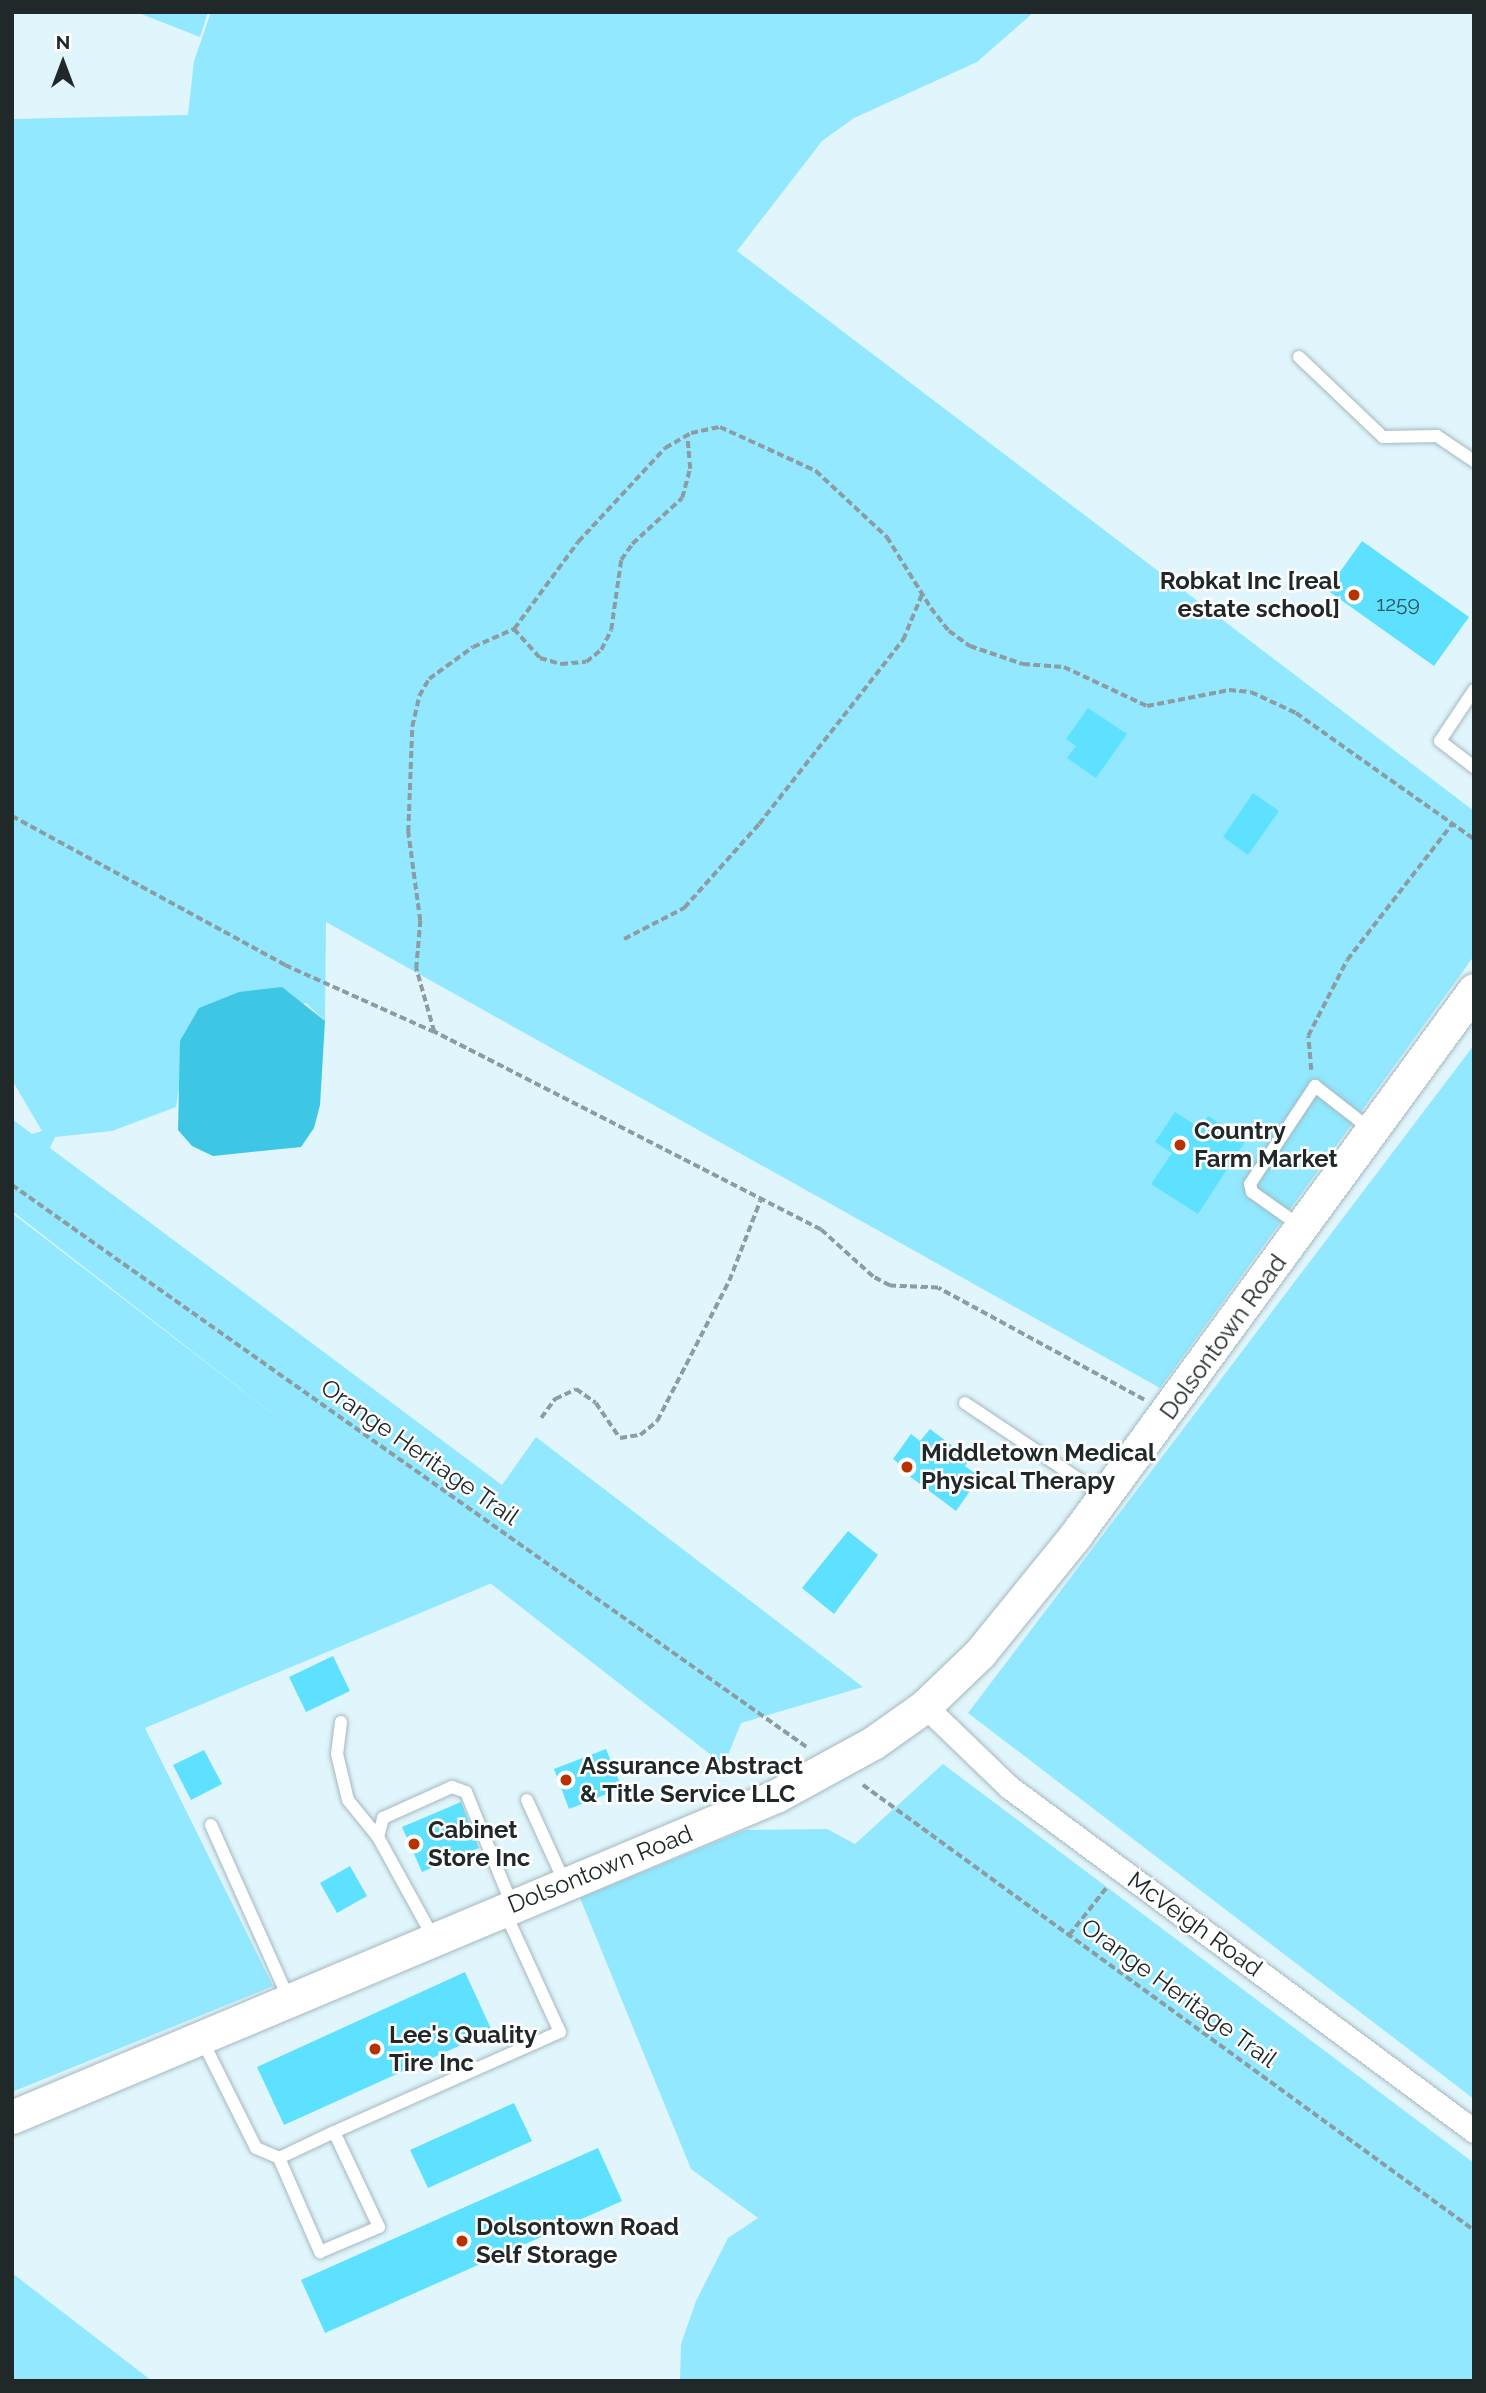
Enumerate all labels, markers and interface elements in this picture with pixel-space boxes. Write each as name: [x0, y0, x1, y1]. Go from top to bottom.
north arrow: [28, 28, 98, 98]
text: N: [56, 31, 70, 53]
place label: Robkat Inc [real estate school]: [1160, 567, 1340, 623]
marker: Robkat Inc [real estate school]: [1346, 587, 1362, 603]
house number: 1259: [1376, 591, 1420, 617]
place label: Country Farm Market: [1194, 1117, 1338, 1173]
marker: Country Farm Market: [1172, 1137, 1188, 1153]
street label: Dolsontown Road: [1154, 1249, 1292, 1425]
street label: Orange Heritage Trail: [315, 1373, 525, 1531]
place label: Middletown Medical Physical Therapy: [921, 1439, 1156, 1495]
marker: Middletown Medical Physical Therapy: [899, 1459, 915, 1475]
place label: Assurance Abstract & Title Service LLC: [580, 1752, 804, 1808]
marker: Assurance Abstract & Title Service LLC: [558, 1772, 574, 1788]
place label: Cabinet Store Inc: [428, 1816, 530, 1872]
street label: Dolsontown Road: [503, 1819, 697, 1919]
marker: Cabinet Store Inc: [406, 1836, 422, 1852]
street label: McVeigh Road: [1122, 1866, 1268, 1982]
street label: Orange Heritage Trail: [1075, 1912, 1283, 2074]
place label: Lee's Quality Tire Inc: [389, 2021, 537, 2077]
marker: Lee's Quality Tire Inc: [367, 2041, 383, 2057]
place label: Dolsontown Road Self Storage: [476, 2213, 679, 2269]
marker: Dolsontown Road Self Storage: [454, 2233, 470, 2249]

